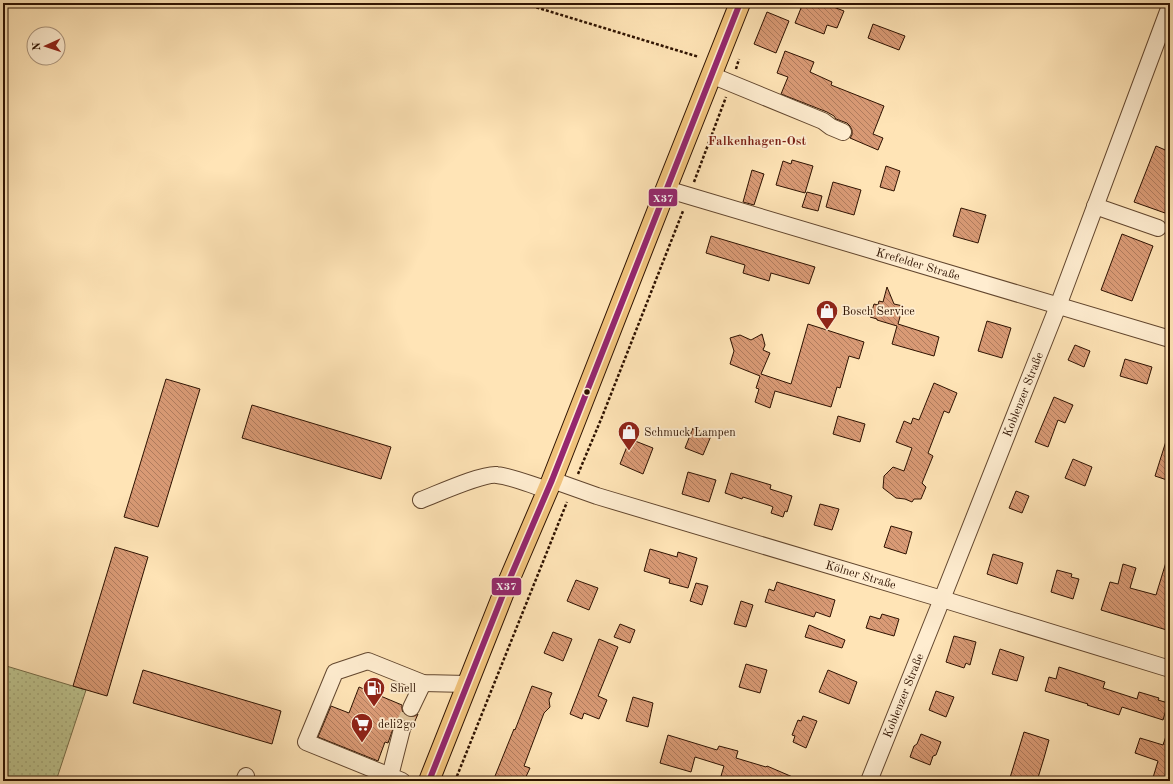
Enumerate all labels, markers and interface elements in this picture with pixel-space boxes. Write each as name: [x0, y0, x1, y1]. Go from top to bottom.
north arrow: [26, 26, 66, 66]
text: N: [32, 41, 43, 51]
district label: Falkenhagen-Ost: [708, 135, 806, 148]
line badge: X37: [648, 188, 678, 207]
text: X37: [652, 194, 674, 205]
street label: Krefelder Straße: [875, 247, 962, 283]
shop icon: Bosch Service: [814, 298, 840, 331]
place label: Bosch Service: [842, 306, 915, 318]
street label: Koblenzer Straße: [1002, 350, 1046, 439]
unlabelled marker: [582, 387, 592, 397]
shop icon: Schmuck Lampen: [616, 419, 642, 452]
place label: Schmuck Lampen: [644, 427, 736, 439]
street label: Kölner Straße: [824, 560, 898, 592]
line badge: X37: [491, 577, 522, 596]
text: X37: [495, 582, 517, 593]
street label: Koblenzer Straße: [882, 652, 927, 740]
fuel station icon: Shell: [361, 675, 387, 708]
place label: Shell: [390, 683, 416, 695]
supermarket icon: deli2go: [349, 711, 375, 744]
place label: deli2go: [378, 719, 416, 731]

